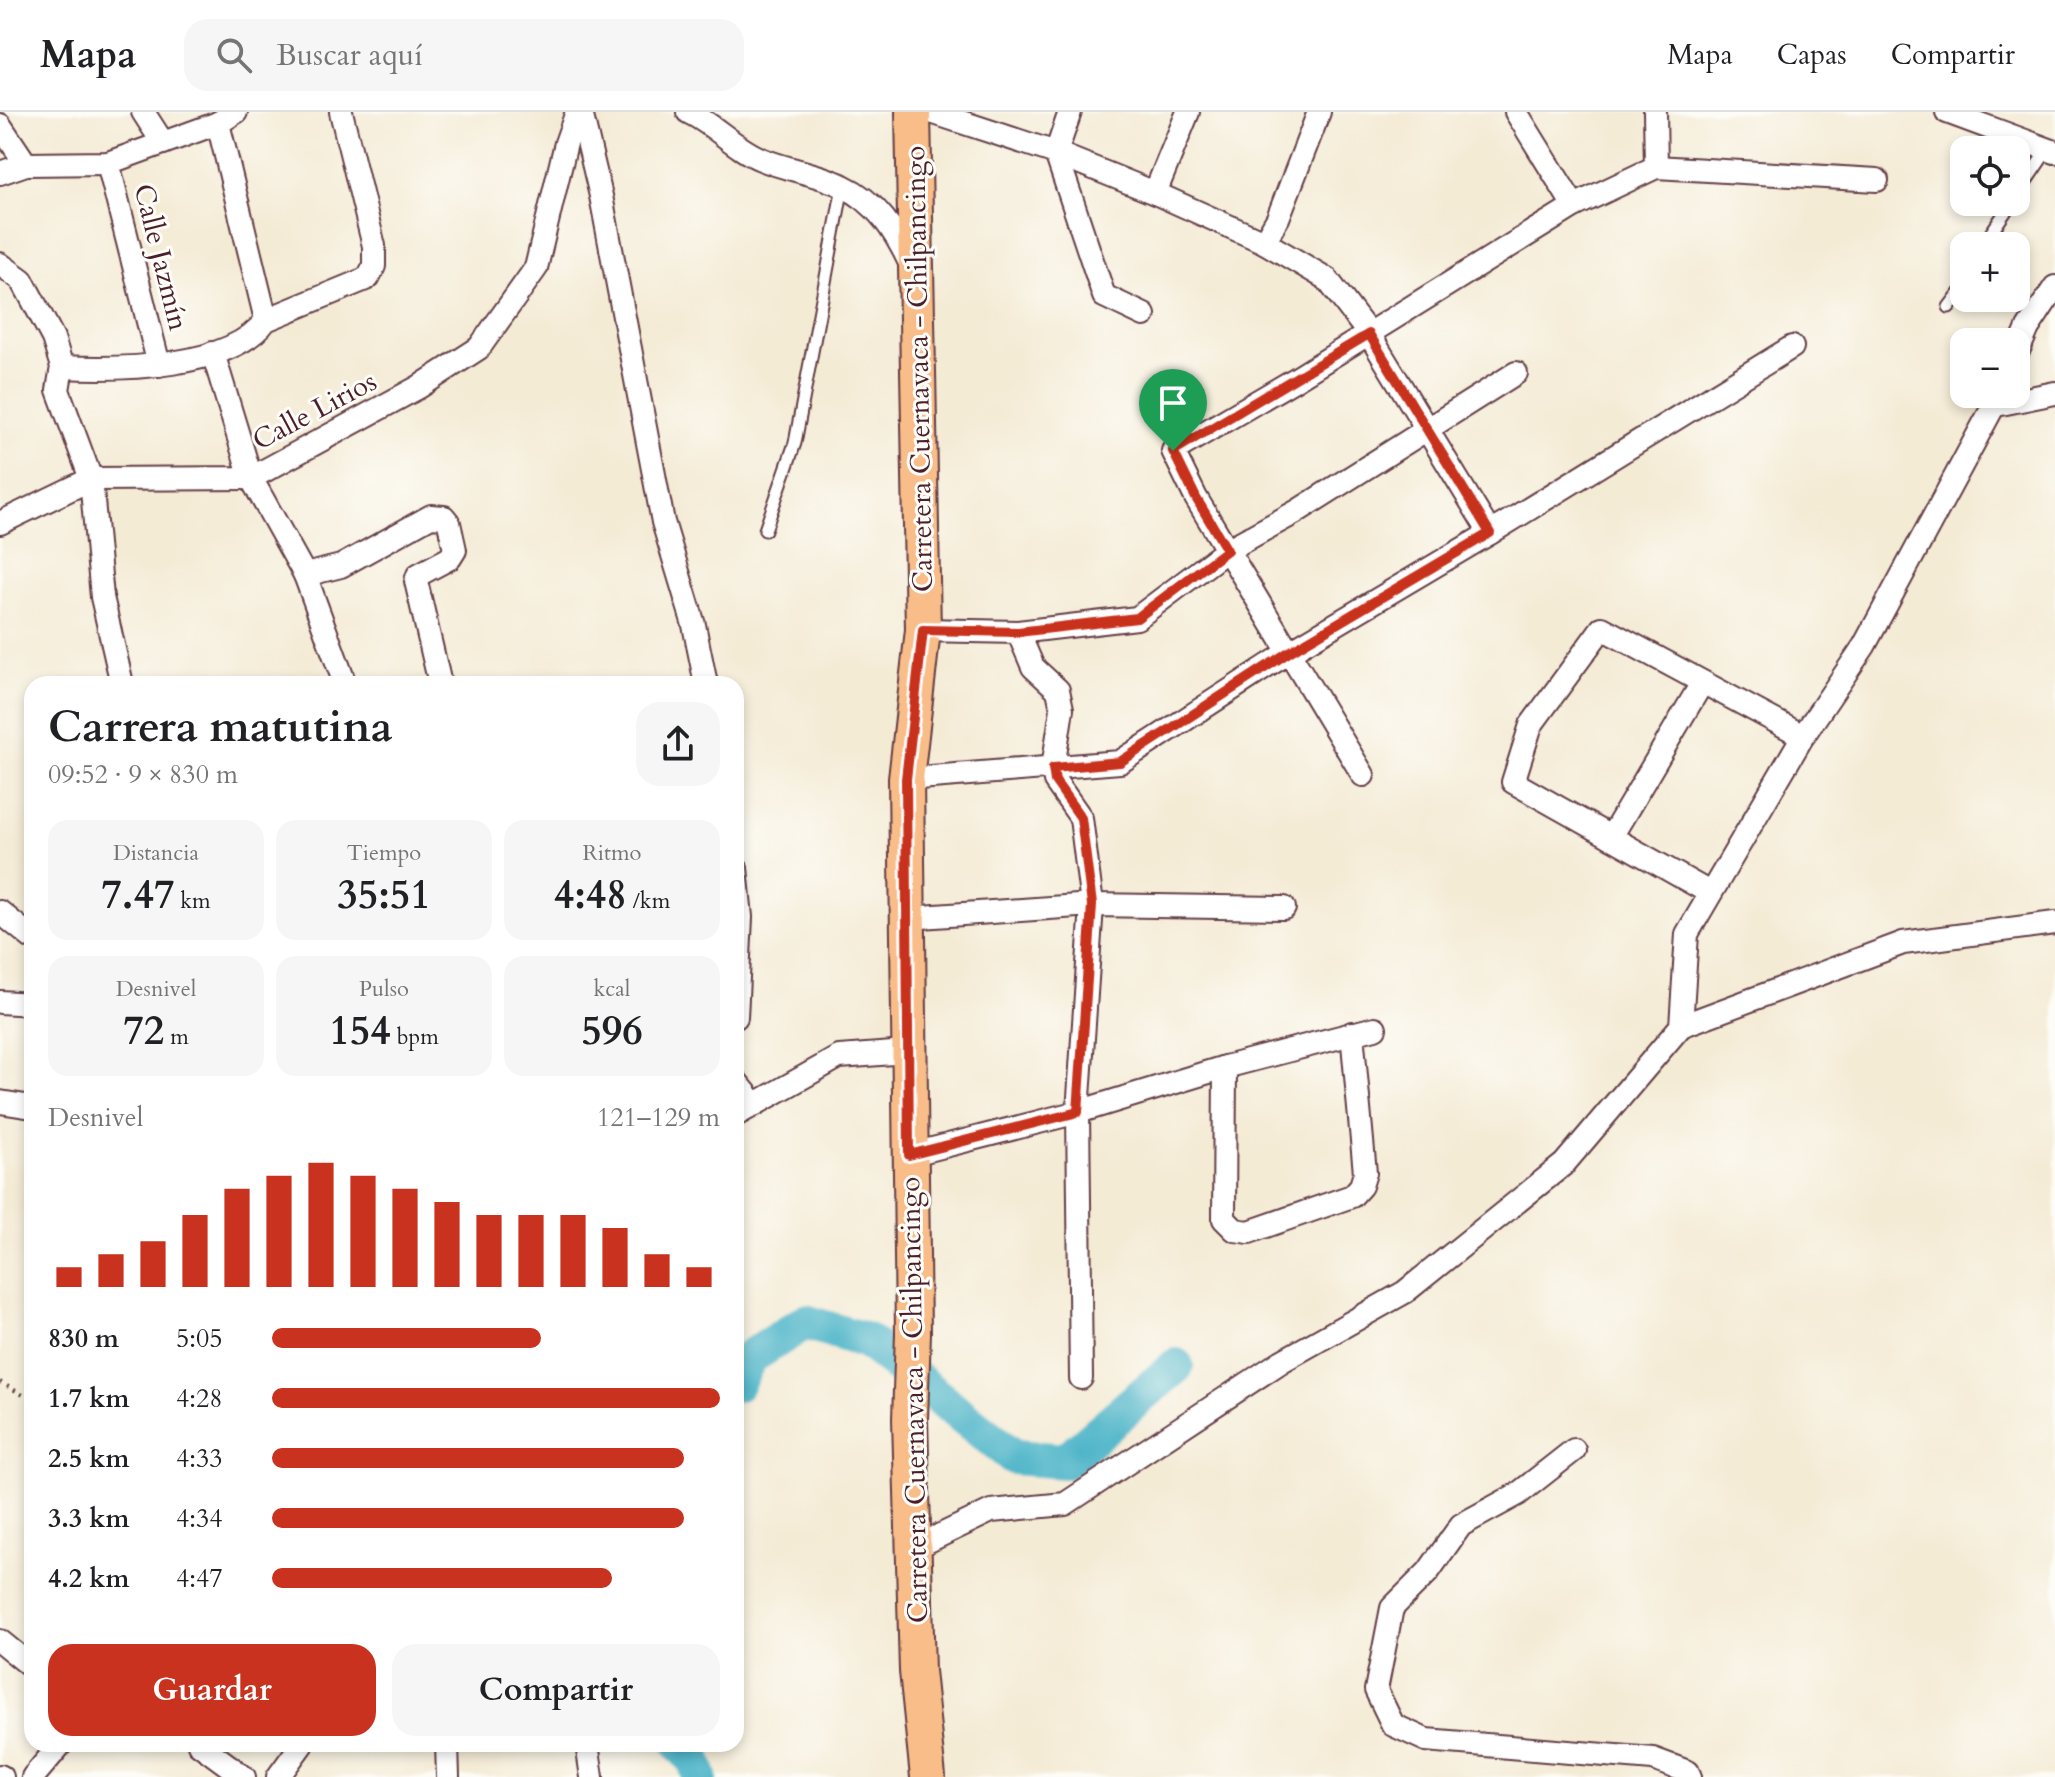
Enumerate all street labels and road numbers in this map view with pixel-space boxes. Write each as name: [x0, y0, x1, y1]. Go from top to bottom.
street label: Carretera Cuernavaca - Chilpancingo: [896, 145, 942, 593]
street label: Calle Jazmín: [125, 180, 198, 334]
street label: Calle Lirios: [246, 362, 383, 459]
street label: Carretera Cuernavaca - Chilpancingo: [891, 1176, 937, 1624]

